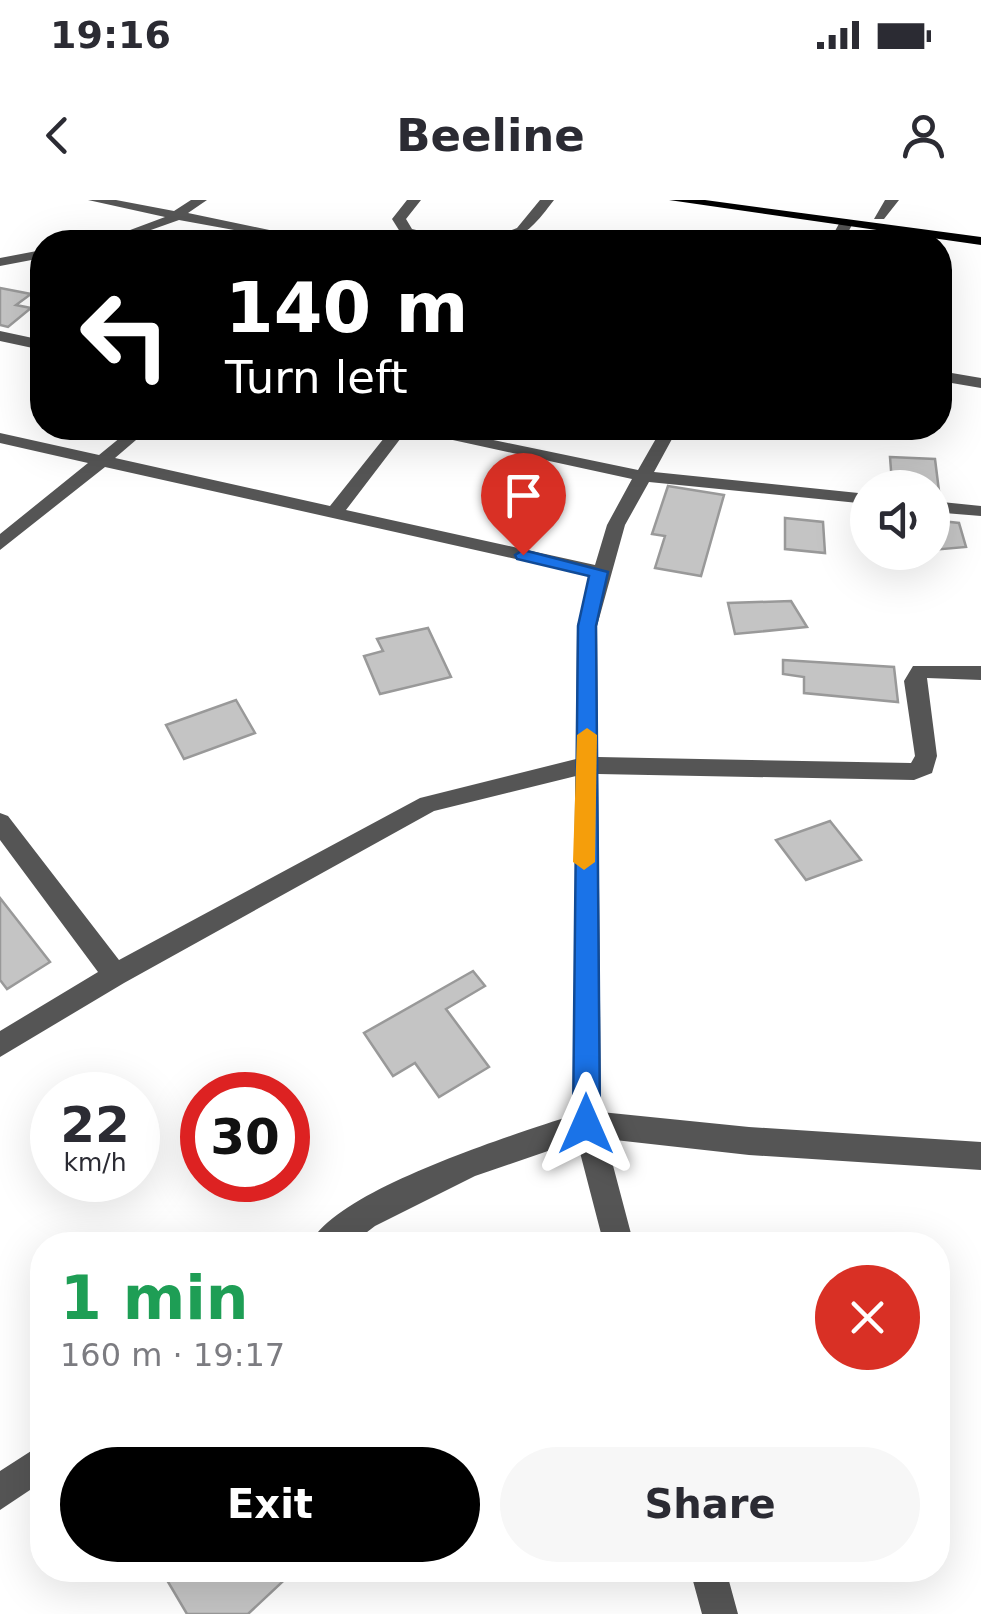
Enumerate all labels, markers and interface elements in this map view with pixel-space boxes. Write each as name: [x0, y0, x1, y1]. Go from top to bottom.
text: 19:16: [50, 13, 171, 57]
icon: back: [30, 108, 85, 163]
icon: person: [896, 108, 951, 163]
text: Beeline: [396, 109, 585, 162]
text: 140 m: [225, 267, 468, 349]
icon: left: [60, 270, 190, 400]
text: Turn left: [225, 351, 408, 404]
pin: [481, 453, 566, 556]
icon: arrive: [496, 468, 551, 523]
map controls: [850, 470, 950, 570]
button: sound: [850, 470, 950, 570]
speed limit sign: 30: [180, 1072, 310, 1202]
position arrow: [534, 1072, 638, 1176]
text: 22: [60, 1096, 130, 1154]
text: km/h: [63, 1148, 127, 1177]
text: 1 min: [60, 1263, 248, 1333]
button: close: [815, 1265, 920, 1370]
text: 160 m · 19:17: [60, 1336, 285, 1374]
button: Exit: [60, 1447, 480, 1562]
button: Share: [500, 1447, 920, 1562]

